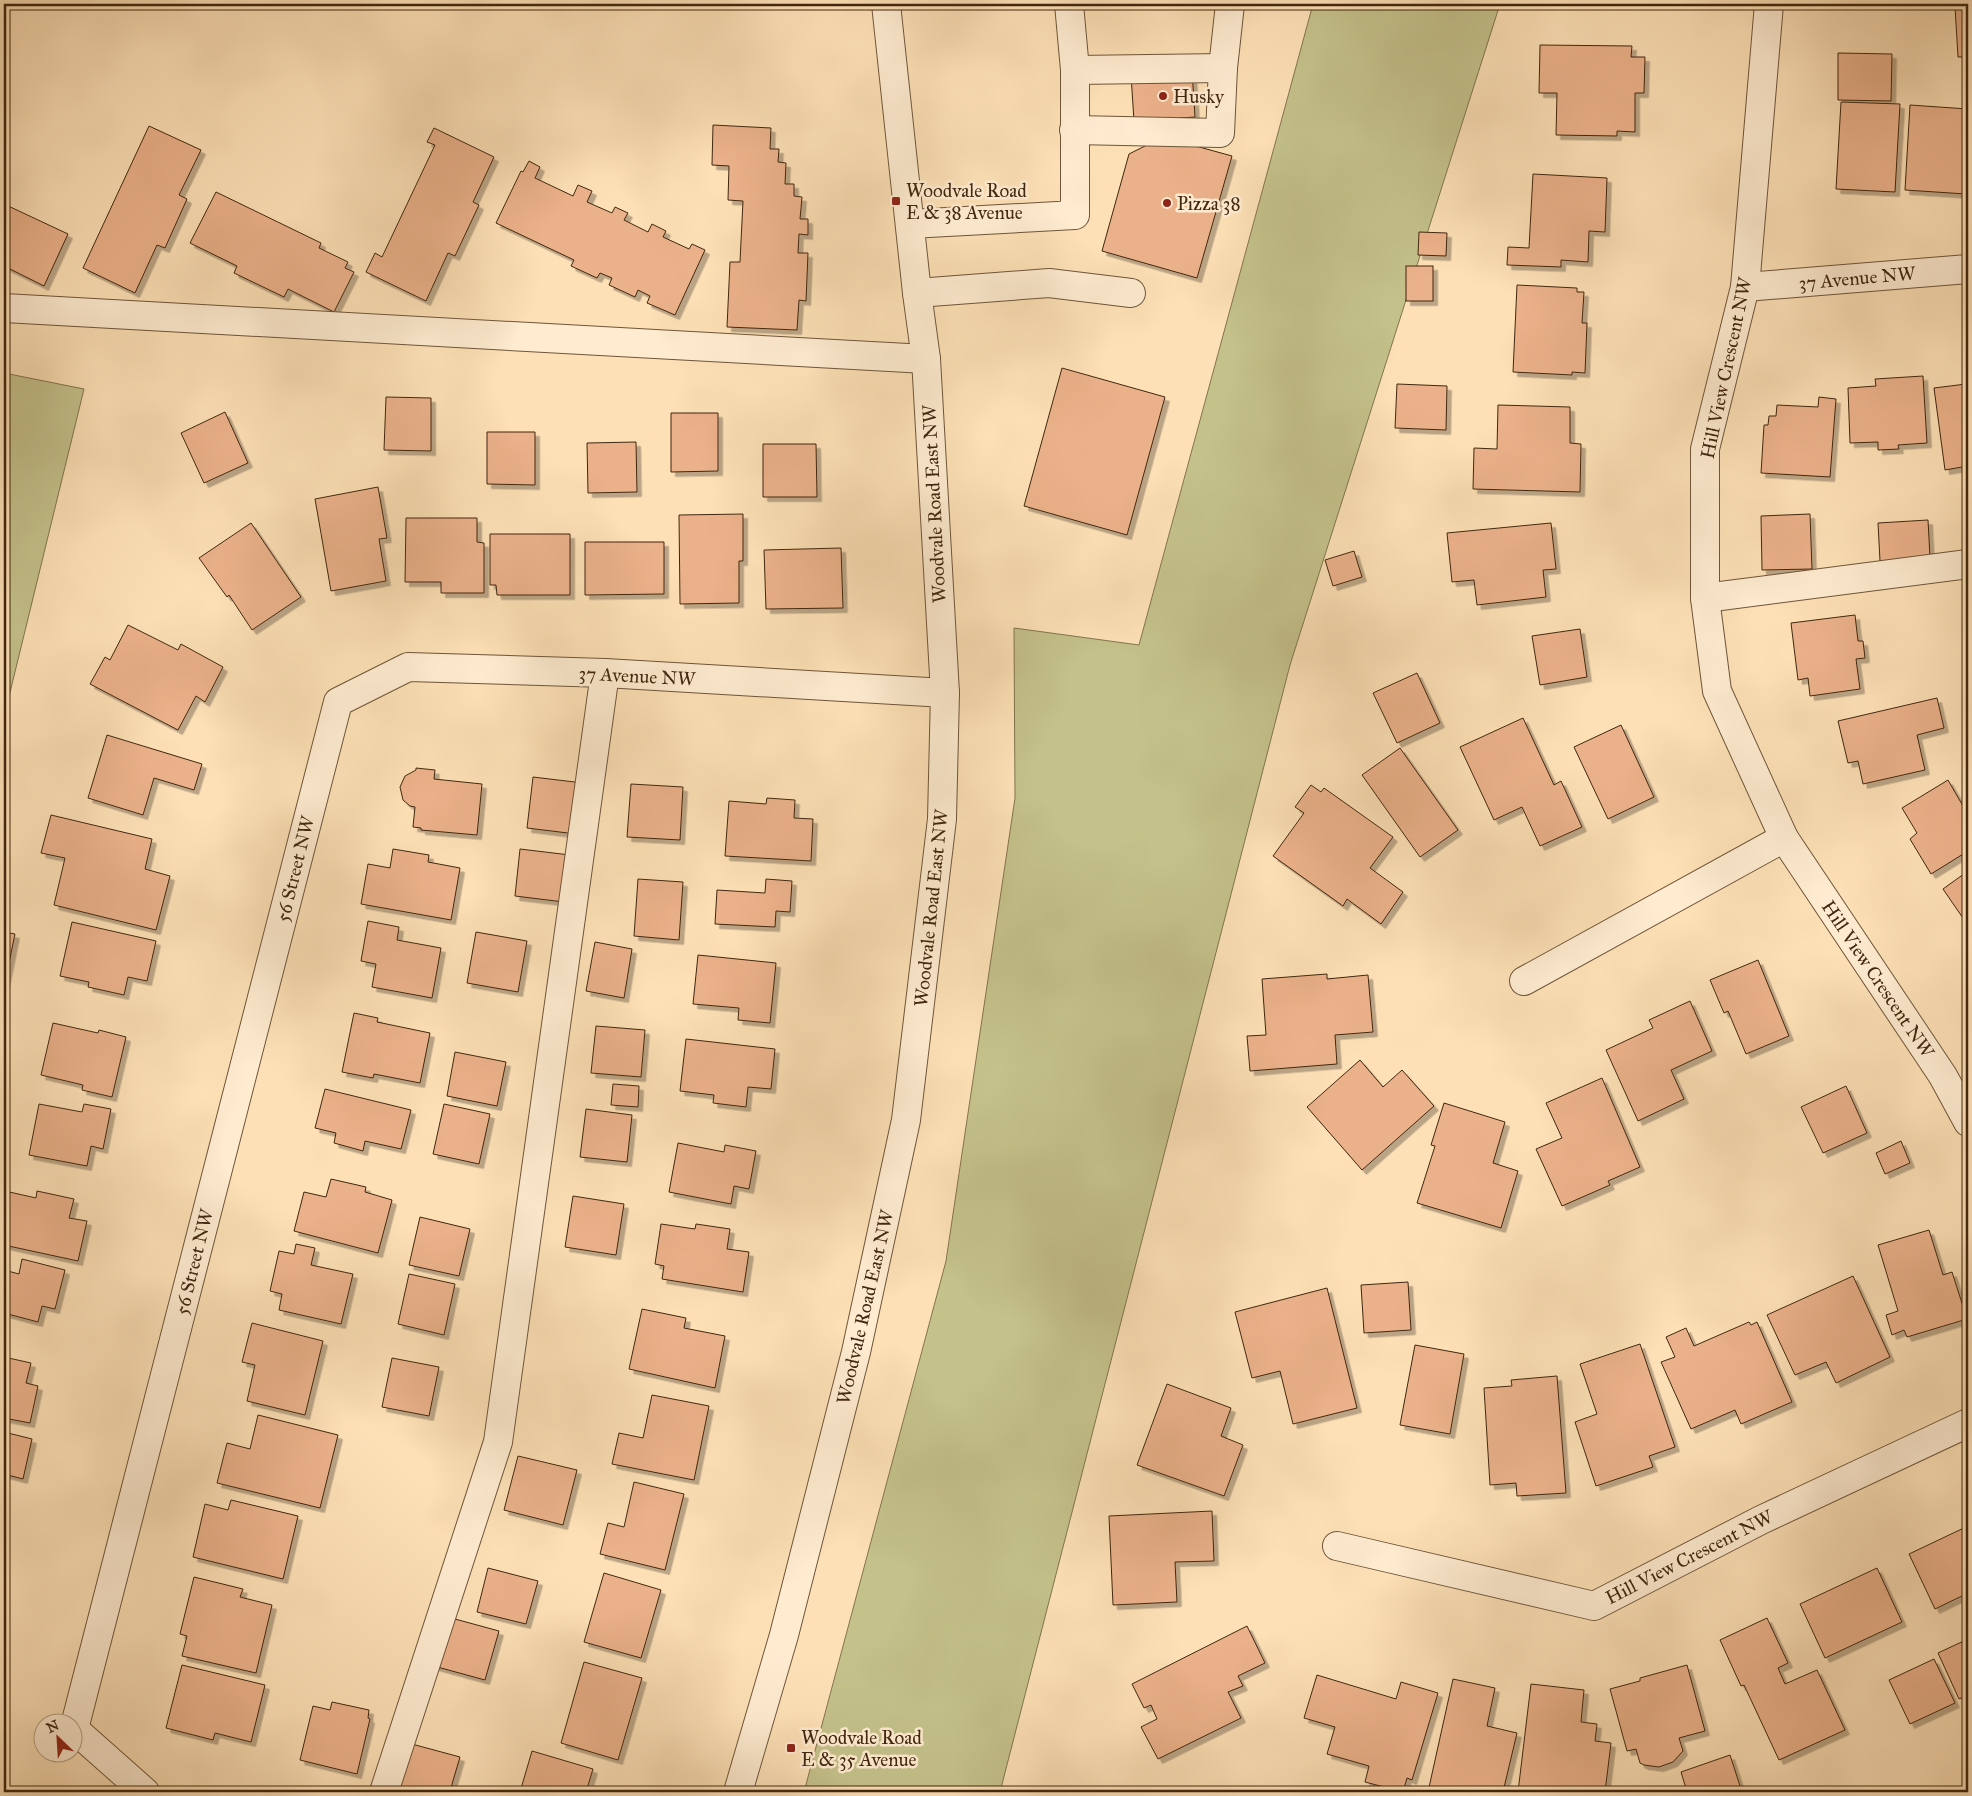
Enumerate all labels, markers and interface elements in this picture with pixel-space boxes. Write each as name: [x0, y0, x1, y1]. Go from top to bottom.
place label: Husky: [1173, 85, 1225, 108]
marker: Husky: [1157, 90, 1169, 102]
place label: Woodvale Road E & 38 Avenue: [906, 179, 1027, 224]
place label: Pizza 38: [1177, 192, 1241, 215]
marker: Woodvale Road E & 38 Avenue: [890, 195, 902, 207]
marker: Pizza 38: [1161, 197, 1173, 209]
street label: 37 Avenue NW: [1798, 261, 1917, 295]
street label: Hill View Crescent NW: [1696, 274, 1757, 461]
street label: Woodvale Road East NW: [917, 403, 951, 604]
street label: 37 Avenue NW: [578, 661, 697, 691]
street label: Woodvale Road East NW: [909, 807, 953, 1008]
street label: 56 Street NW: [271, 813, 319, 924]
street label: Hill View Crescent NW: [1817, 896, 1940, 1063]
street label: 56 Street NW: [170, 1206, 218, 1317]
street label: Woodvale Road East NW: [831, 1207, 899, 1406]
street label: Hill View Crescent NW: [1601, 1504, 1777, 1609]
north arrow: [32, 1714, 82, 1764]
text: N: [44, 1716, 62, 1737]
place label: Woodvale Road E & 35 Avenue: [801, 1726, 922, 1771]
marker: Woodvale Road E & 35 Avenue: [785, 1742, 797, 1754]

